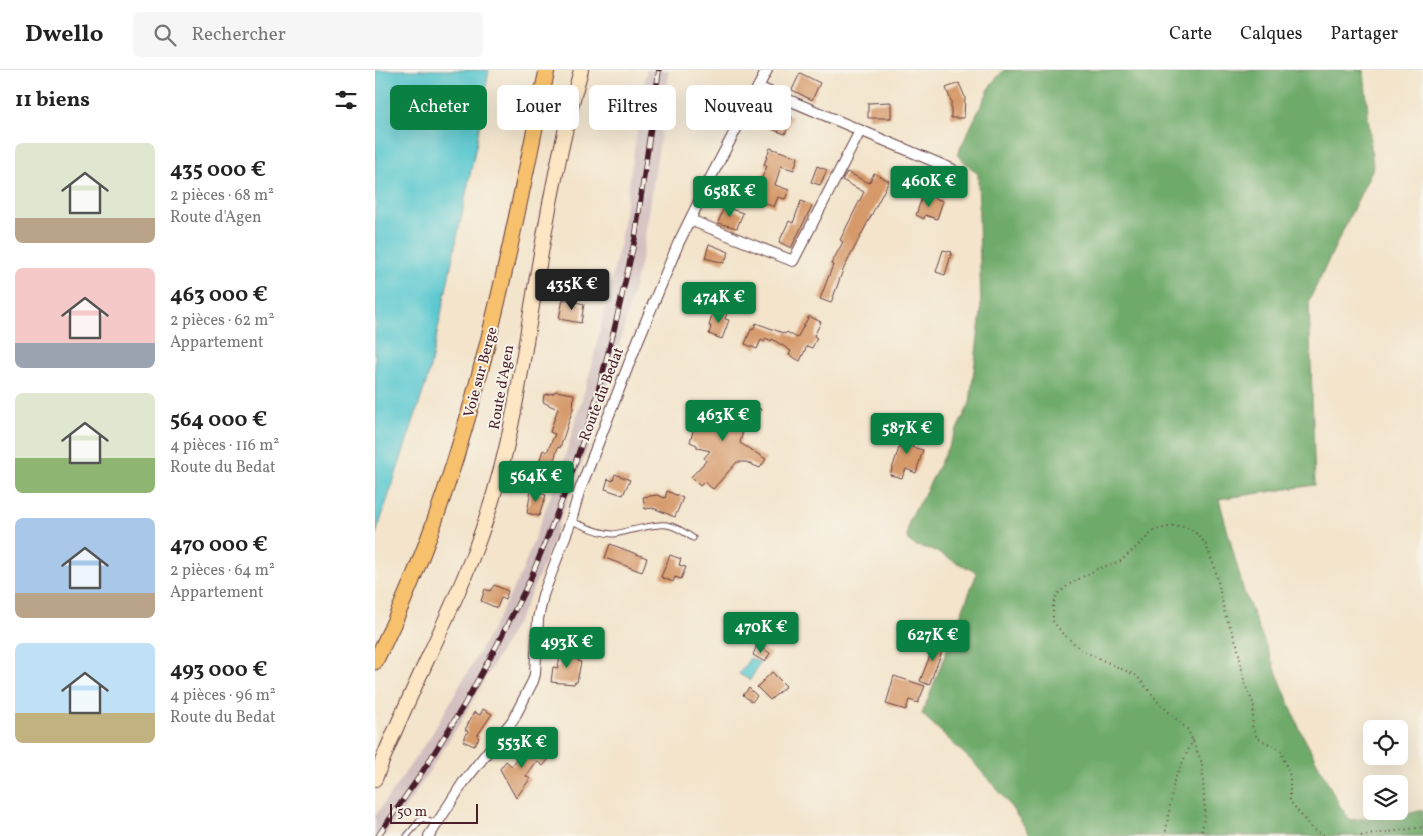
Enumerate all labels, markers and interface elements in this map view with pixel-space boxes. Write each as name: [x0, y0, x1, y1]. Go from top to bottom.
search box: [133, 12, 483, 57]
text: Dwello: [25, 18, 103, 52]
icon: search: [151, 21, 179, 49]
text: Rechercher: [191, 22, 286, 48]
text: Carte: [1169, 22, 1212, 47]
text: Calques: [1240, 22, 1302, 47]
text: Partager: [1330, 22, 1398, 47]
chip: Acheter: [390, 85, 487, 130]
chip: Louer: [497, 85, 579, 130]
chip: Filtres: [589, 85, 676, 130]
chip: Nouveau: [686, 85, 791, 130]
text: 11 biens: [15, 86, 90, 115]
icon: filters: [332, 86, 360, 114]
text: 435 000 €: [170, 156, 266, 185]
icon: home: [55, 163, 115, 223]
pin: 460K €: [888, 166, 970, 208]
text: 460K €: [902, 171, 956, 193]
pin: 658K €: [689, 176, 771, 218]
text: 658K €: [704, 181, 756, 203]
text: 2 pièces · 68 m²: [170, 185, 274, 207]
text: Route d'Agen: [170, 207, 262, 229]
pin: 435K €: [531, 268, 613, 311]
text: 435K €: [546, 274, 598, 296]
text: 463 000 €: [170, 281, 268, 310]
pin: 474K €: [678, 282, 760, 324]
text: 474K €: [693, 287, 745, 309]
icon: home: [55, 288, 115, 348]
text: 2 pièces · 62 m²: [170, 310, 274, 332]
street label: Voie sur Berge: [459, 325, 504, 420]
text: Appartement: [170, 332, 264, 354]
street label: Route d'Agen: [485, 343, 520, 431]
street label: Route du Bedat: [575, 345, 630, 445]
pin: 463K €: [682, 400, 764, 442]
text: 463K €: [696, 405, 750, 427]
text: 564 000 €: [170, 406, 267, 435]
pin: 587K €: [866, 412, 948, 455]
icon: home: [55, 413, 115, 473]
text: 587K €: [882, 418, 932, 440]
text: 4 pièces · 116 m²: [170, 435, 279, 457]
text: Route du Bedat: [170, 457, 276, 479]
pin: 564K €: [495, 460, 577, 503]
text: 564K €: [510, 466, 562, 488]
text: 470 000 €: [170, 531, 268, 560]
icon: home: [55, 538, 115, 598]
text: 2 pièces · 64 m²: [170, 560, 275, 582]
text: Appartement: [170, 582, 264, 604]
pin: 470K €: [720, 612, 802, 654]
text: 470K €: [734, 617, 788, 639]
pin: 627K €: [892, 620, 974, 662]
text: 627K €: [907, 625, 959, 647]
pin: 493K €: [526, 626, 608, 669]
text: 493K €: [541, 632, 593, 654]
text: 493 000 €: [170, 656, 267, 685]
icon: home: [55, 663, 115, 723]
text: 4 pièces · 96 m²: [170, 685, 276, 707]
text: Route du Bedat: [170, 707, 276, 729]
map controls: [1363, 720, 1408, 820]
button: locate: [1363, 720, 1408, 765]
pin: 553K €: [481, 726, 563, 769]
text: 553K €: [497, 732, 547, 754]
button: layers: [1363, 775, 1408, 820]
scale bar: [390, 801, 477, 824]
text: 50 m: [397, 803, 427, 822]

